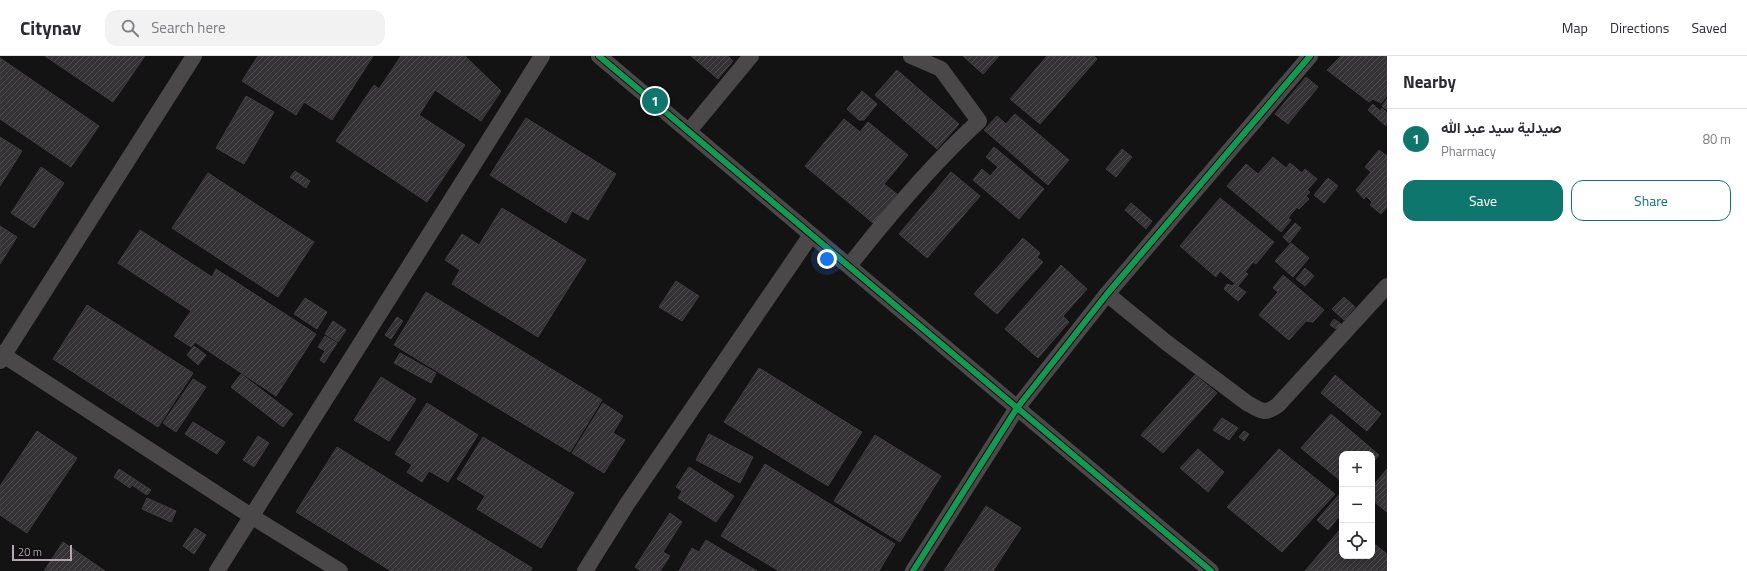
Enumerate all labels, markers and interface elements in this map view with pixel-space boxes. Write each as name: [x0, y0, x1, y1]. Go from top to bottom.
search box: [105, 10, 385, 46]
text: Citynav: [20, 13, 81, 42]
text: Search here: [151, 16, 226, 39]
icon: search: [119, 17, 141, 39]
text: Map: [1562, 17, 1588, 38]
text: Directions: [1610, 17, 1669, 38]
text: Saved: [1691, 17, 1727, 38]
text: Nearby: [1403, 69, 1456, 95]
pin: 1: [642, 86, 668, 116]
text: صيدلية سيد عبد الله: [1441, 116, 1562, 139]
text: 1: [1412, 129, 1420, 149]
text: 80 m: [1703, 129, 1731, 149]
text: Pharmacy: [1441, 141, 1496, 161]
button: Save: [1403, 180, 1563, 221]
button: Share: [1571, 180, 1731, 221]
your location: [817, 249, 837, 269]
map controls: [1339, 451, 1375, 559]
button: +: [1339, 451, 1375, 487]
button: −: [1339, 487, 1375, 523]
button: locate: [1339, 523, 1375, 559]
scale bar: [12, 543, 72, 562]
text: 20 m: [18, 544, 42, 560]

